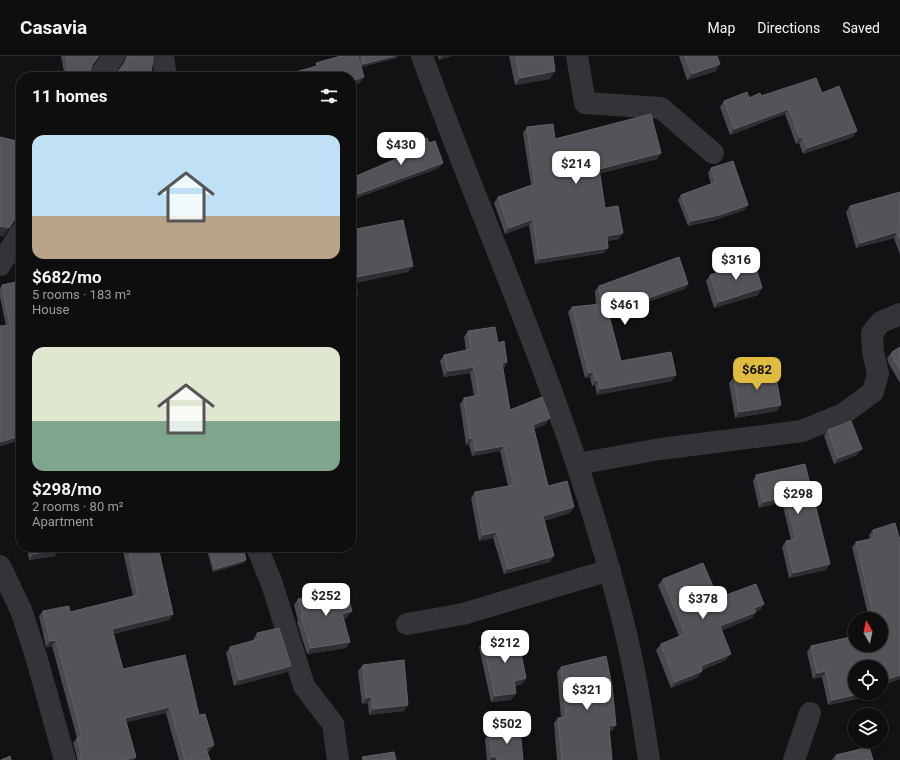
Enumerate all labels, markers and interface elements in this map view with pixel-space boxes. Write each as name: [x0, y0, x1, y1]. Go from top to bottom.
text: Casavia: [20, 16, 87, 39]
text: Map: [708, 20, 735, 36]
text: Directions: [757, 20, 820, 36]
text: Saved: [842, 20, 880, 36]
icon: filters: [318, 85, 340, 107]
text: 11 homes: [32, 86, 108, 106]
pin: $430: [377, 132, 425, 166]
text: $430: [386, 137, 416, 152]
pin: $214: [552, 151, 600, 185]
text: $214: [561, 156, 591, 171]
icon: home: [150, 161, 222, 233]
pin: $316: [712, 247, 760, 281]
text: $316: [721, 252, 751, 267]
text: $682/mo: [32, 267, 102, 287]
text: 5 rooms · 183 m²: [32, 287, 131, 302]
pin: $461: [601, 292, 649, 326]
text: $461: [610, 297, 640, 312]
text: House: [32, 302, 69, 317]
pin: $682: [733, 357, 781, 391]
text: $682: [742, 362, 772, 377]
icon: home: [150, 373, 222, 445]
text: $298/mo: [32, 479, 102, 499]
pin: $298: [774, 481, 822, 515]
text: $298: [783, 486, 813, 501]
text: 2 rooms · 80 m²: [32, 499, 124, 514]
text: Apartment: [32, 514, 94, 529]
pin: $252: [302, 583, 350, 617]
pin: $378: [679, 586, 727, 620]
text: $252: [311, 588, 341, 603]
text: $378: [688, 591, 718, 606]
north arrow: [848, 612, 888, 652]
map controls: [848, 612, 888, 748]
pin: $212: [481, 630, 529, 664]
text: $212: [490, 635, 520, 650]
button: locate: [848, 660, 888, 700]
pin: $321: [563, 677, 611, 711]
text: $321: [572, 682, 602, 697]
button: layers: [848, 708, 888, 748]
pin: $502: [483, 711, 531, 745]
text: $502: [492, 716, 522, 731]

